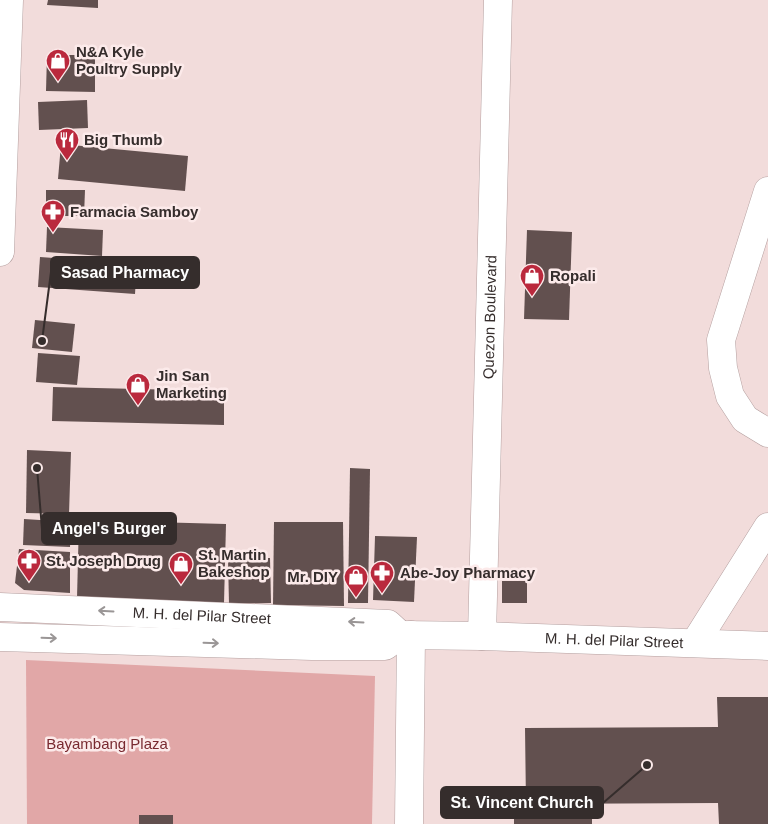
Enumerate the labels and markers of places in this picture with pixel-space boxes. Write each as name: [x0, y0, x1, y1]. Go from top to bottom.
place label: N&A Kyle Poultry Supply: [76, 43, 183, 77]
shop icon: N&A Kyle Poultry Supply: [45, 48, 71, 82]
restaurant icon: Big Thumb: [54, 127, 80, 161]
place label: Big Thumb: [84, 131, 162, 148]
pharmacy icon: Farmacia Samboy: [40, 199, 66, 233]
place label: Farmacia Samboy: [70, 203, 199, 220]
callout: Sasad Pharmacy: [51, 257, 199, 288]
shop icon: Ropali: [519, 263, 545, 297]
place label: Ropali: [550, 267, 596, 284]
place label: Jin San Marketing: [156, 367, 227, 401]
shop icon: Jin San Marketing: [125, 372, 151, 406]
callout: Angel's Burger: [42, 513, 176, 544]
place label: St. Martin Bakeshop: [198, 546, 270, 580]
pharmacy icon: St. Joseph Drug: [16, 548, 42, 582]
shop icon: St. Martin Bakeshop: [168, 551, 194, 585]
place label: St. Joseph Drug: [46, 552, 161, 569]
pharmacy icon: Abe-Joy Pharmacy: [369, 560, 395, 594]
shop icon: Mr. DIY: [343, 564, 369, 598]
place label: Abe-Joy Pharmacy: [400, 564, 536, 581]
place label: Mr. DIY: [287, 568, 338, 585]
callout: St. Vincent Church: [441, 787, 603, 818]

